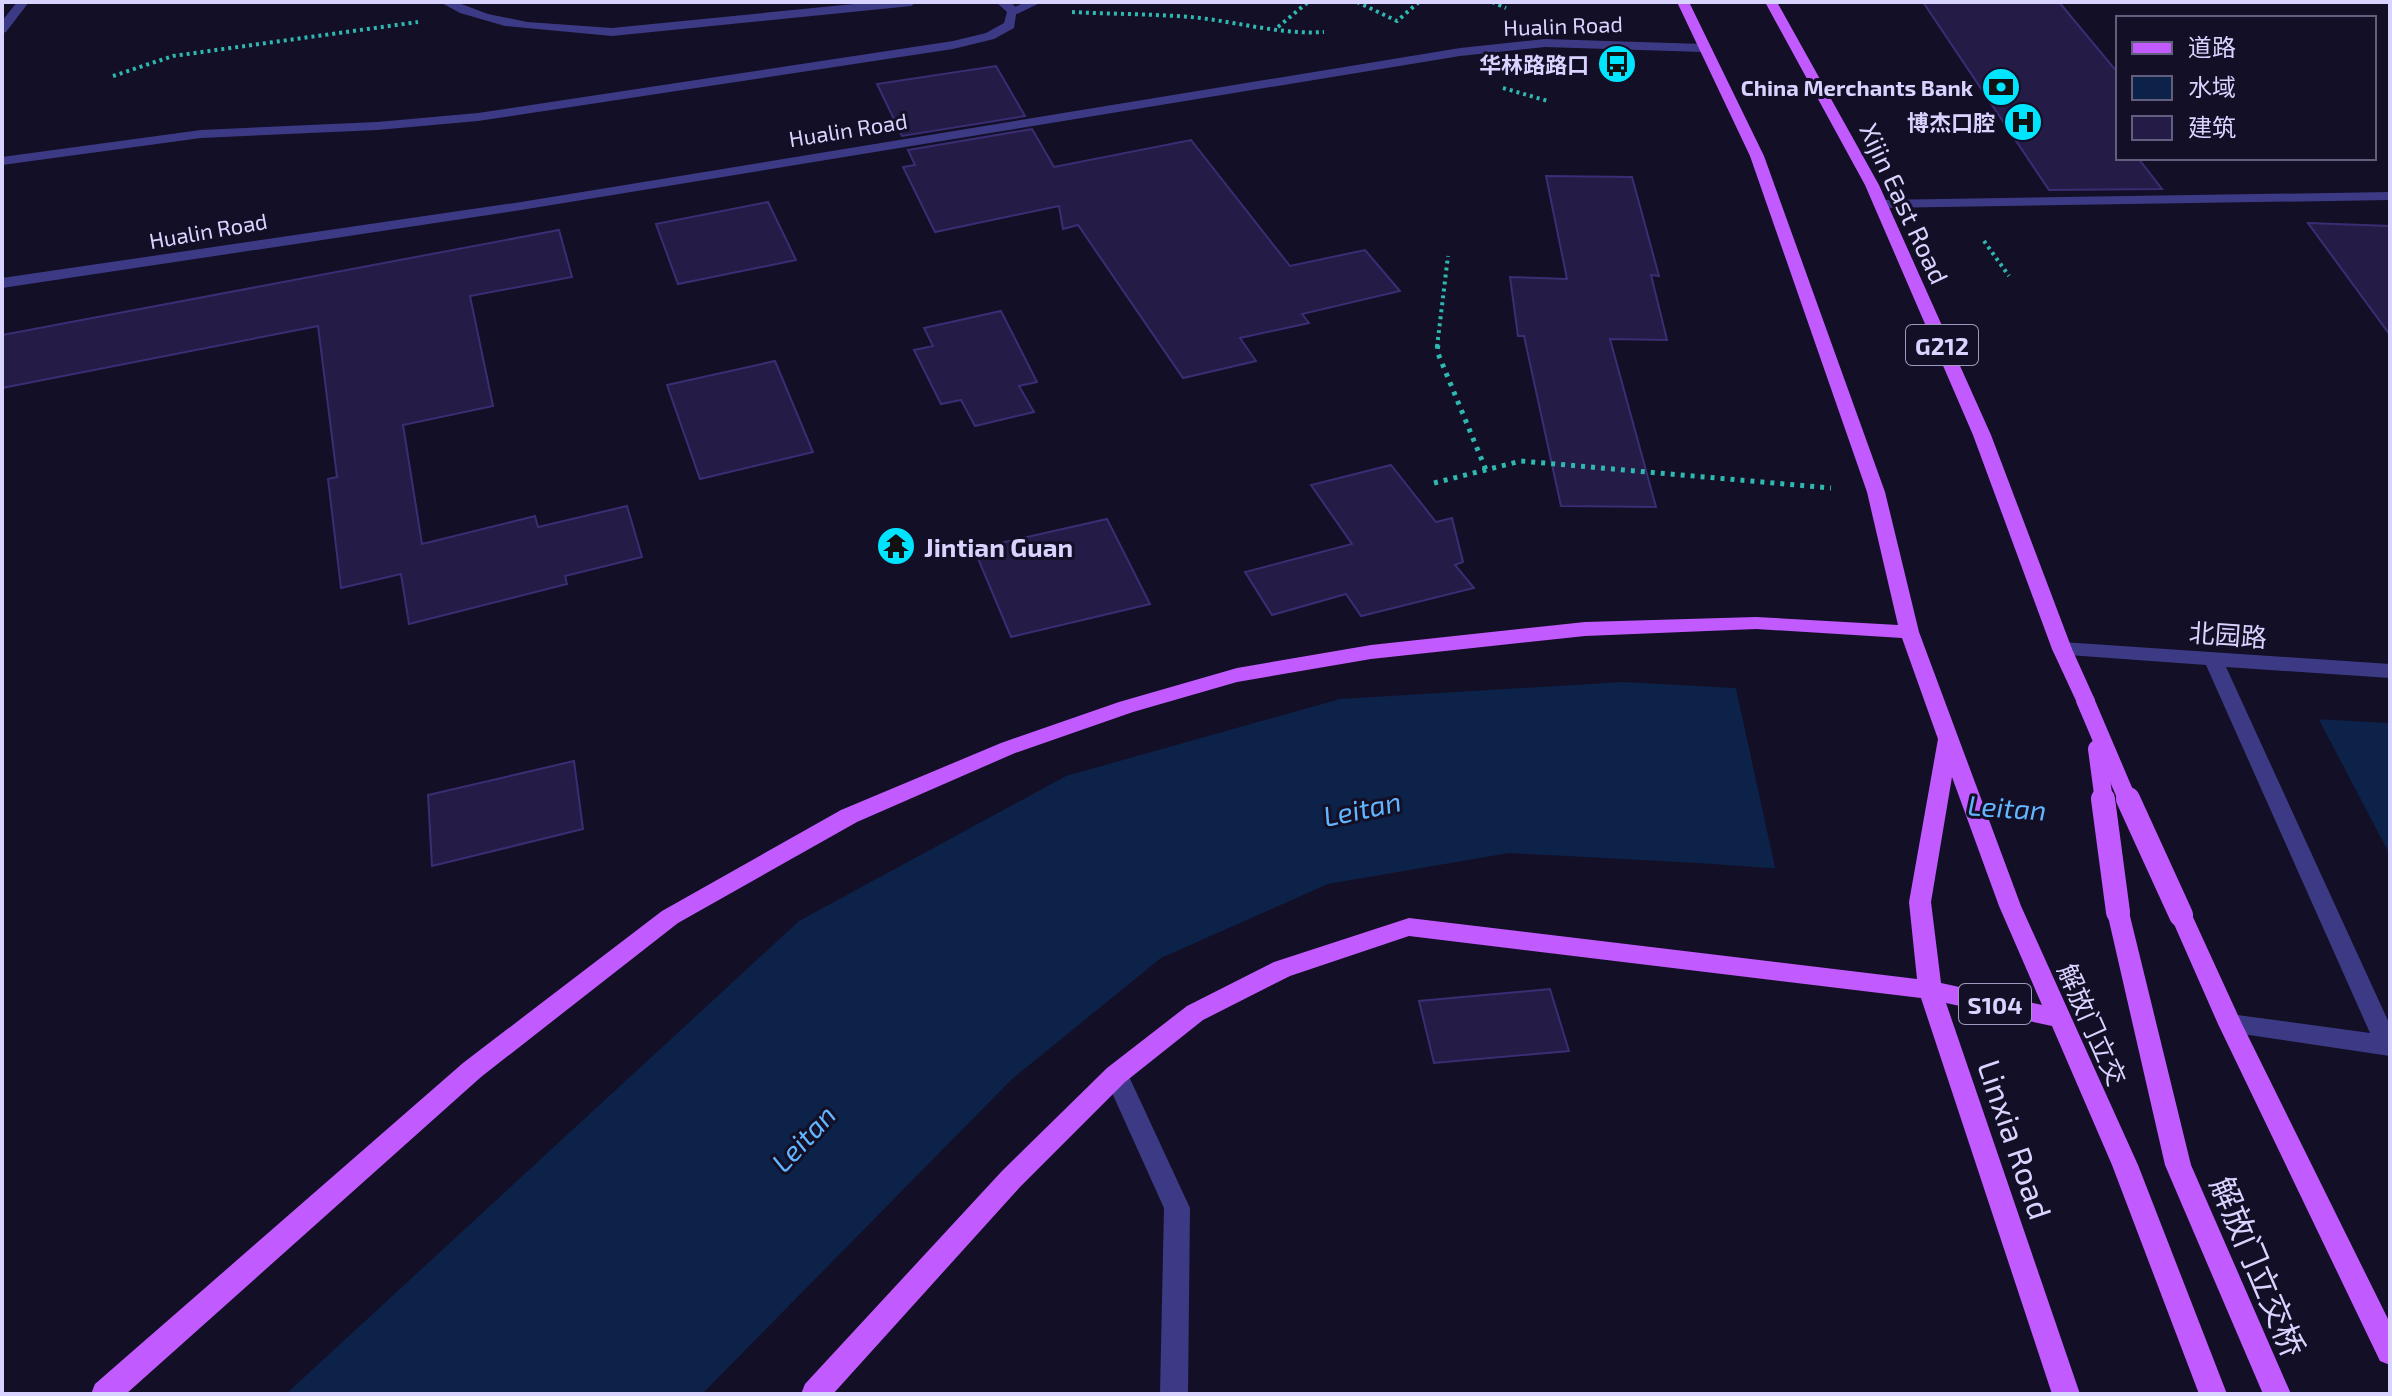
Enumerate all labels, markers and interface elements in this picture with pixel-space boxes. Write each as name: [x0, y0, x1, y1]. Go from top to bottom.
street label: Hualin Road: [1503, 10, 1623, 40]
legend: [2116, 16, 2376, 160]
text: 道路: [2188, 32, 2236, 61]
bus stop icon: 华林路路口: [1596, 43, 1638, 85]
place label: 华林路路口: [1479, 51, 1589, 77]
bank icon: China Merchants Bank: [1980, 66, 2022, 108]
text: 水域: [2188, 72, 2236, 101]
place label: China Merchants Bank: [1741, 74, 1974, 100]
hospital icon: 博杰口腔: [2002, 101, 2044, 143]
street label: Hualin Road: [787, 107, 909, 151]
place label: 博杰口腔: [1907, 109, 1995, 135]
text: 建筑: [2188, 112, 2236, 141]
street label: Xijin East Road: [1854, 118, 1956, 288]
street label: Hualin Road: [147, 207, 269, 253]
road number: G212: [1906, 325, 1978, 365]
temple icon: Jintian Guan: [875, 525, 917, 567]
place label: Jintian Guan: [924, 531, 1073, 562]
street label: 北园路: [2188, 616, 2268, 652]
water label: Leitan: [1320, 783, 1404, 833]
water label: Leitan: [1967, 787, 2047, 827]
street label: 解放门立交: [2052, 958, 2134, 1090]
road number: S104: [1959, 984, 2031, 1024]
street label: Linxia Road: [1971, 1054, 2061, 1224]
water label: Leitan: [764, 1098, 842, 1178]
street label: 解放门立交桥: [2204, 1170, 2314, 1362]

